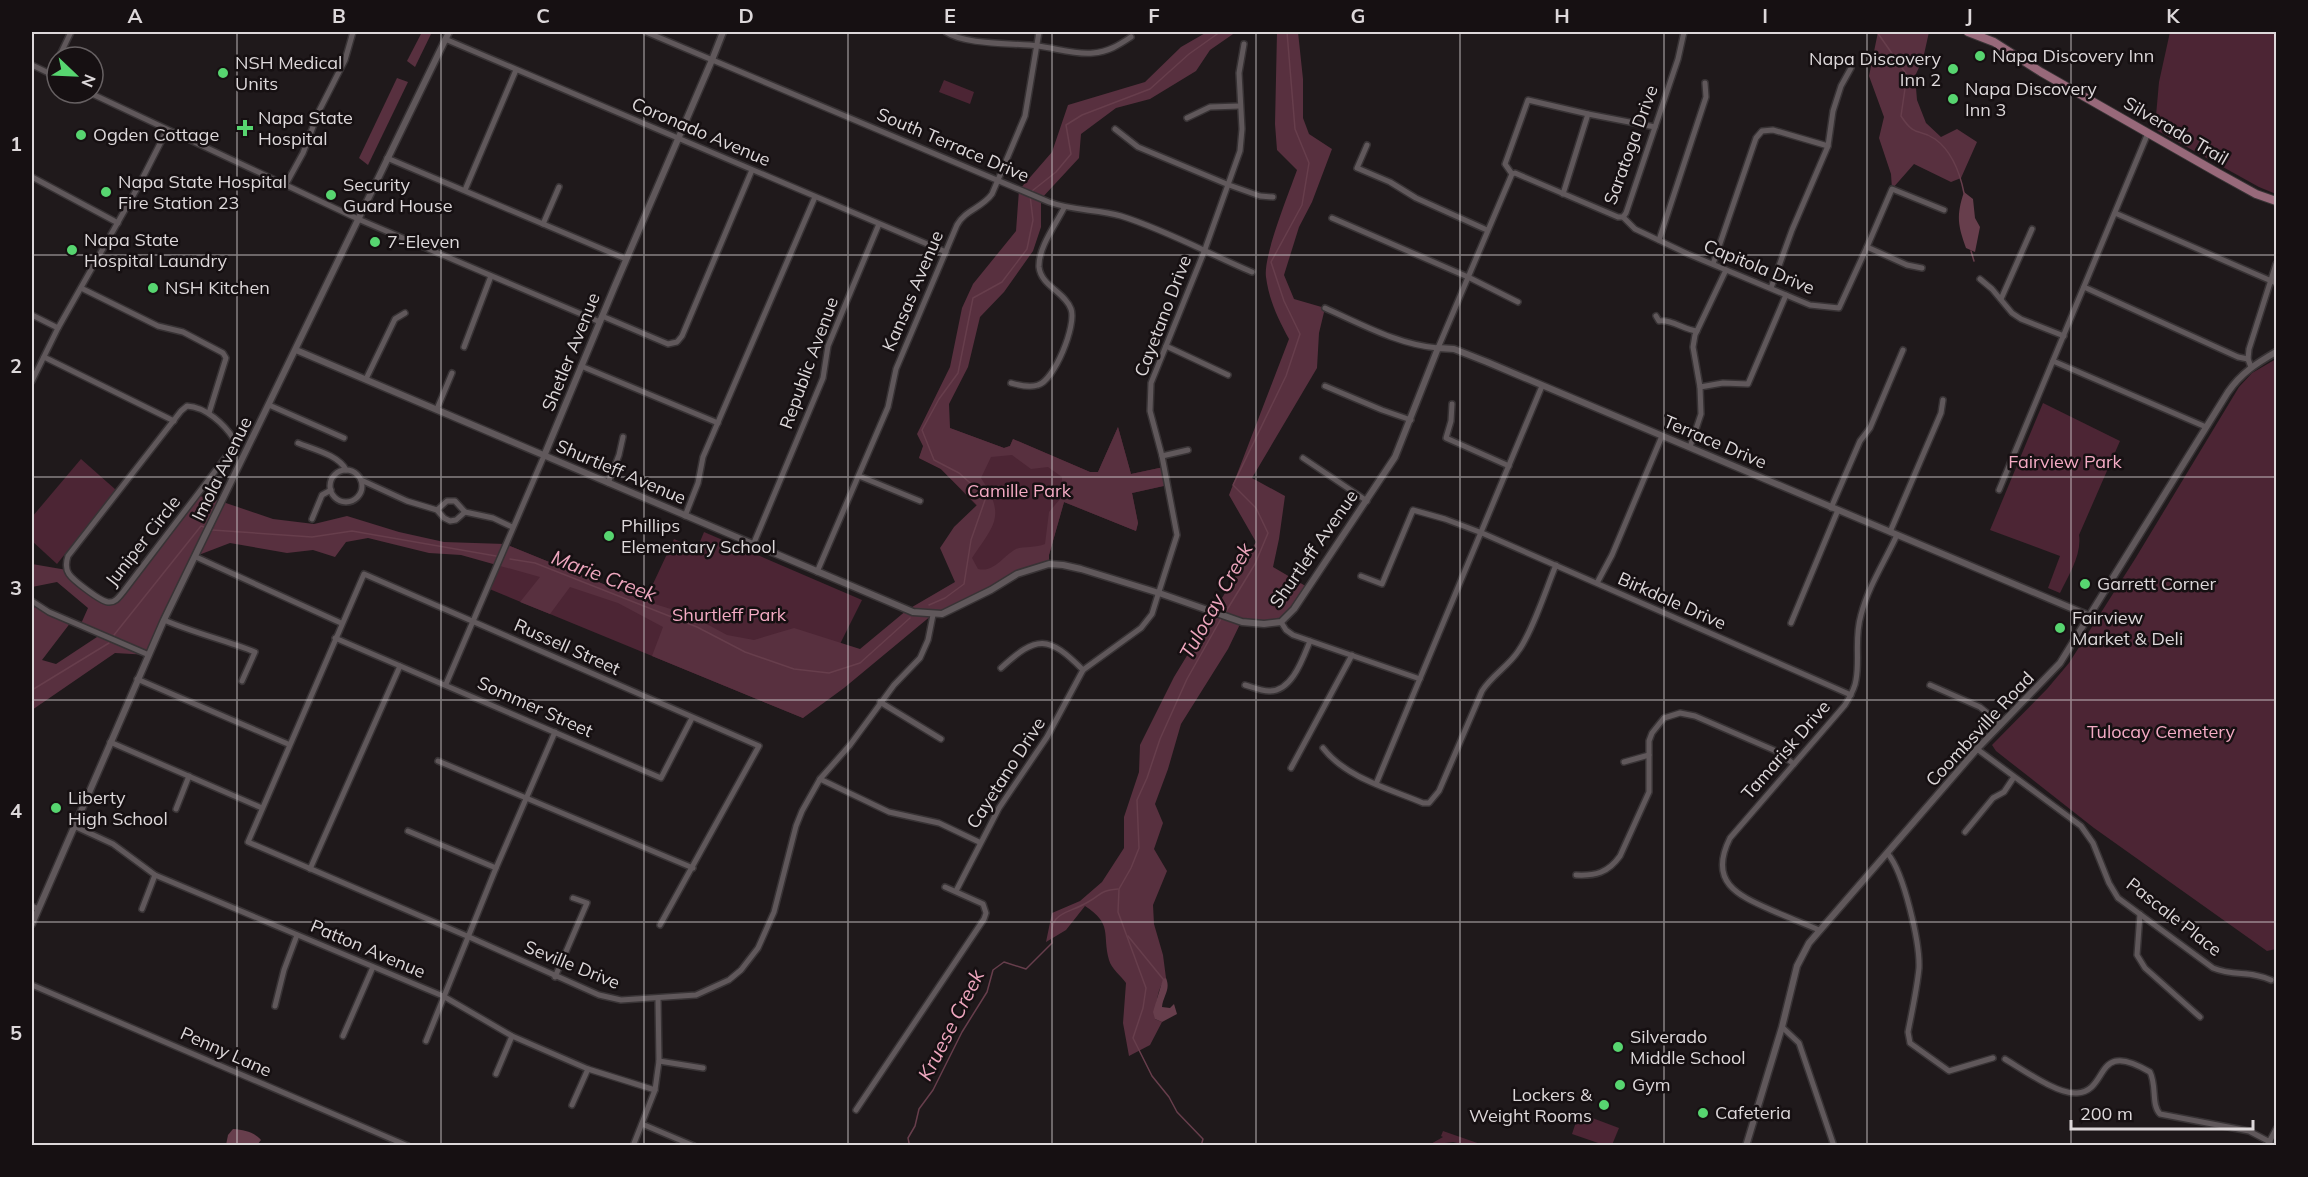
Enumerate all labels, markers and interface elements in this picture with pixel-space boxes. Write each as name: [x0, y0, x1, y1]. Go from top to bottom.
text: A: [128, 3, 143, 28]
text: B: [332, 3, 346, 28]
text: C: [536, 3, 550, 28]
text: D: [738, 3, 754, 28]
text: E: [944, 3, 956, 28]
text: F: [1148, 3, 1160, 28]
text: G: [1351, 3, 1365, 28]
text: H: [1554, 3, 1570, 28]
text: I: [1762, 3, 1768, 28]
text: J: [1965, 3, 1973, 28]
text: K: [2166, 3, 2180, 28]
place label: Napa Discovery Inn: [1992, 44, 2154, 67]
north arrow: [45, 45, 105, 105]
place label: Napa Discovery Inn 2: [1809, 47, 1941, 91]
marker: Napa Discovery Inn: [1973, 49, 1987, 63]
place label: NSH Medical Units: [235, 51, 342, 95]
marker: Napa Discovery Inn 2: [1946, 62, 1960, 76]
marker: NSH Medical Units: [216, 66, 230, 80]
text: N: [77, 71, 100, 90]
place label: Napa Discovery Inn 3: [1965, 77, 2097, 121]
street label: Saratoga Drive: [1598, 82, 1663, 208]
street label: Silverado Trail: [2120, 91, 2233, 170]
street label: Coronado Avenue: [628, 92, 774, 171]
marker: Napa Discovery Inn 3: [1946, 92, 1960, 106]
street label: South Terrace Drive: [874, 102, 1033, 187]
place label: Napa State Hospital: [258, 106, 353, 150]
marker: Napa State Hospital: [236, 119, 254, 137]
place label: Ogden Cottage: [93, 123, 219, 146]
marker: Ogden Cottage: [74, 128, 88, 142]
text: 1: [10, 131, 22, 156]
place label: Napa State Hospital Fire Station 23: [118, 170, 287, 214]
place label: Security Guard House: [343, 173, 452, 217]
marker: Napa State Hospital Fire Station 23: [99, 185, 113, 199]
marker: Security Guard House: [324, 188, 338, 202]
street label: Kansas Avenue: [877, 227, 948, 355]
place label: Napa State Hospital Laundry: [84, 228, 228, 272]
place label: 7-Eleven: [387, 230, 460, 253]
street label: Capitola Drive: [1700, 234, 1818, 299]
marker: 7-Eleven: [368, 235, 382, 249]
marker: Napa State Hospital Laundry: [65, 243, 79, 257]
street label: Cayetano Drive: [1129, 252, 1196, 380]
place label: NSH Kitchen: [165, 276, 270, 299]
marker: NSH Kitchen: [146, 281, 160, 295]
street label: Shetler Avenue: [536, 289, 605, 414]
street label: Republic Avenue: [774, 294, 843, 432]
text: 2: [10, 353, 22, 378]
street label: Terrace Drive: [1660, 410, 1770, 474]
street label: Imola Avenue: [186, 413, 257, 525]
street label: Shurtleff Avenue: [553, 434, 690, 509]
park label: Fairview Park: [2008, 450, 2123, 473]
park label: Camille Park: [967, 479, 1072, 502]
street label: Shurtleff Avenue: [1264, 485, 1363, 612]
street label: Juniper Circle: [100, 491, 185, 591]
place label: Phillips Elementary School: [621, 514, 776, 558]
marker: Phillips Elementary School: [602, 529, 616, 543]
water label: Tulocay Creek: [1173, 538, 1258, 663]
water label: Marie Creek: [548, 544, 661, 607]
street label: Birkdale Drive: [1615, 566, 1730, 635]
place label: Garrett Corner: [2097, 572, 2217, 595]
text: 3: [10, 575, 22, 600]
marker: Garrett Corner: [2078, 577, 2092, 591]
park label: Shurtleff Park: [672, 603, 787, 626]
place label: Fairview Market & Deli: [2072, 606, 2183, 650]
street label: Russell Street: [511, 613, 624, 680]
marker: Fairview Market & Deli: [2053, 621, 2067, 635]
street label: Coombsville Road: [1921, 666, 2039, 791]
street label: Sommer Street: [474, 671, 596, 742]
street label: Tamarisk Drive: [1736, 695, 1835, 804]
street label: Cayetano Drive: [961, 713, 1050, 833]
park label: Tulocay Cemetery: [2087, 720, 2235, 743]
place label: Liberty High School: [68, 786, 168, 830]
text: 4: [10, 798, 22, 823]
marker: Liberty High School: [49, 801, 63, 815]
street label: Pascale Place: [2122, 872, 2227, 961]
street label: Patton Avenue: [307, 914, 429, 983]
street label: Seville Drive: [521, 935, 623, 994]
water label: Kruese Creek: [912, 964, 990, 1084]
text: 5: [10, 1020, 22, 1045]
street label: Penny Lane: [177, 1021, 275, 1082]
place label: Silverado Middle School: [1630, 1025, 1746, 1069]
marker: Silverado Middle School: [1611, 1040, 1625, 1054]
place label: Gym: [1632, 1073, 1671, 1096]
marker: Gym: [1613, 1078, 1627, 1092]
place label: Lockers & Weight Rooms: [1469, 1083, 1593, 1127]
scale bar: [2071, 1093, 2252, 1131]
marker: Lockers & Weight Rooms: [1597, 1098, 1611, 1112]
place label: Cafeteria: [1715, 1101, 1791, 1124]
text: 200 m: [2080, 1102, 2133, 1125]
marker: Cafeteria: [1696, 1106, 1710, 1120]

